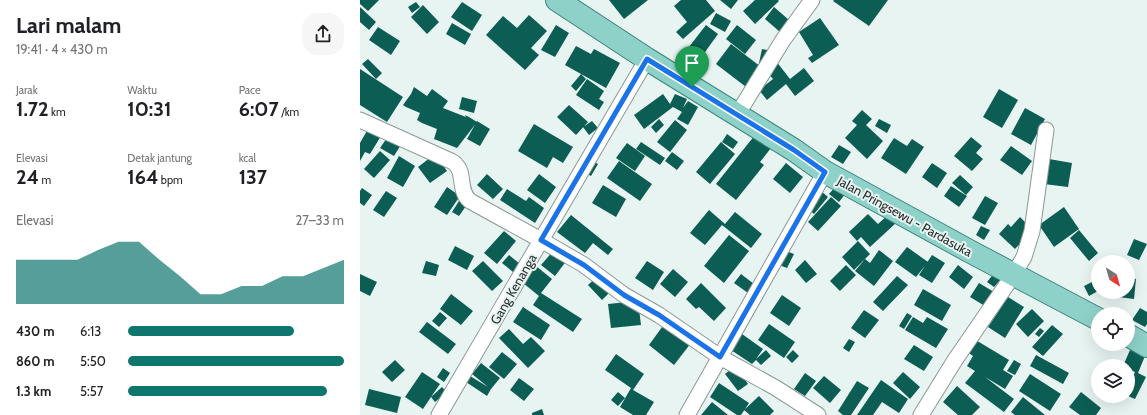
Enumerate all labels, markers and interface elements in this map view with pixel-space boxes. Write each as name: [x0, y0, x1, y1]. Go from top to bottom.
text: Lari malam: [16, 12, 121, 39]
button: share: [302, 13, 344, 55]
text: 19:41 · 4 × 430 m: [16, 41, 108, 57]
pin: [675, 46, 709, 87]
icon: arrive: [681, 52, 703, 74]
text: Jarak: [16, 83, 38, 97]
text: Waktu: [127, 83, 157, 97]
text: Pace: [239, 83, 261, 97]
text: 1.72: [16, 97, 49, 121]
text: 10:31: [127, 97, 171, 121]
text: 6:07: [239, 97, 279, 121]
text: km: [49, 105, 66, 119]
text: /km: [279, 105, 299, 119]
text: Elevasi: [16, 151, 48, 165]
text: Detak jantung: [127, 151, 192, 165]
text: kcal: [239, 151, 256, 165]
text: 24: [16, 165, 39, 189]
text: 164: [127, 165, 158, 189]
text: 137: [239, 165, 267, 189]
street label: Jalan Pringsewu - Pardasuka: [834, 172, 976, 260]
text: m: [39, 173, 51, 187]
text: bpm: [158, 173, 183, 187]
text: Elevasi: [16, 212, 54, 228]
text: 27–33 m: [296, 212, 344, 228]
street label: Gang Kenanga: [486, 250, 540, 327]
north arrow: [1091, 255, 1135, 299]
map controls: [1091, 255, 1135, 403]
button: locate: [1091, 307, 1135, 351]
text: 430 m: [16, 323, 54, 339]
text: 6:13: [80, 323, 101, 339]
text: 860 m: [16, 353, 55, 369]
text: 5:50: [80, 353, 106, 369]
button: layers: [1091, 359, 1135, 403]
text: 1.3 km: [16, 383, 51, 399]
text: 5:57: [80, 383, 103, 399]

